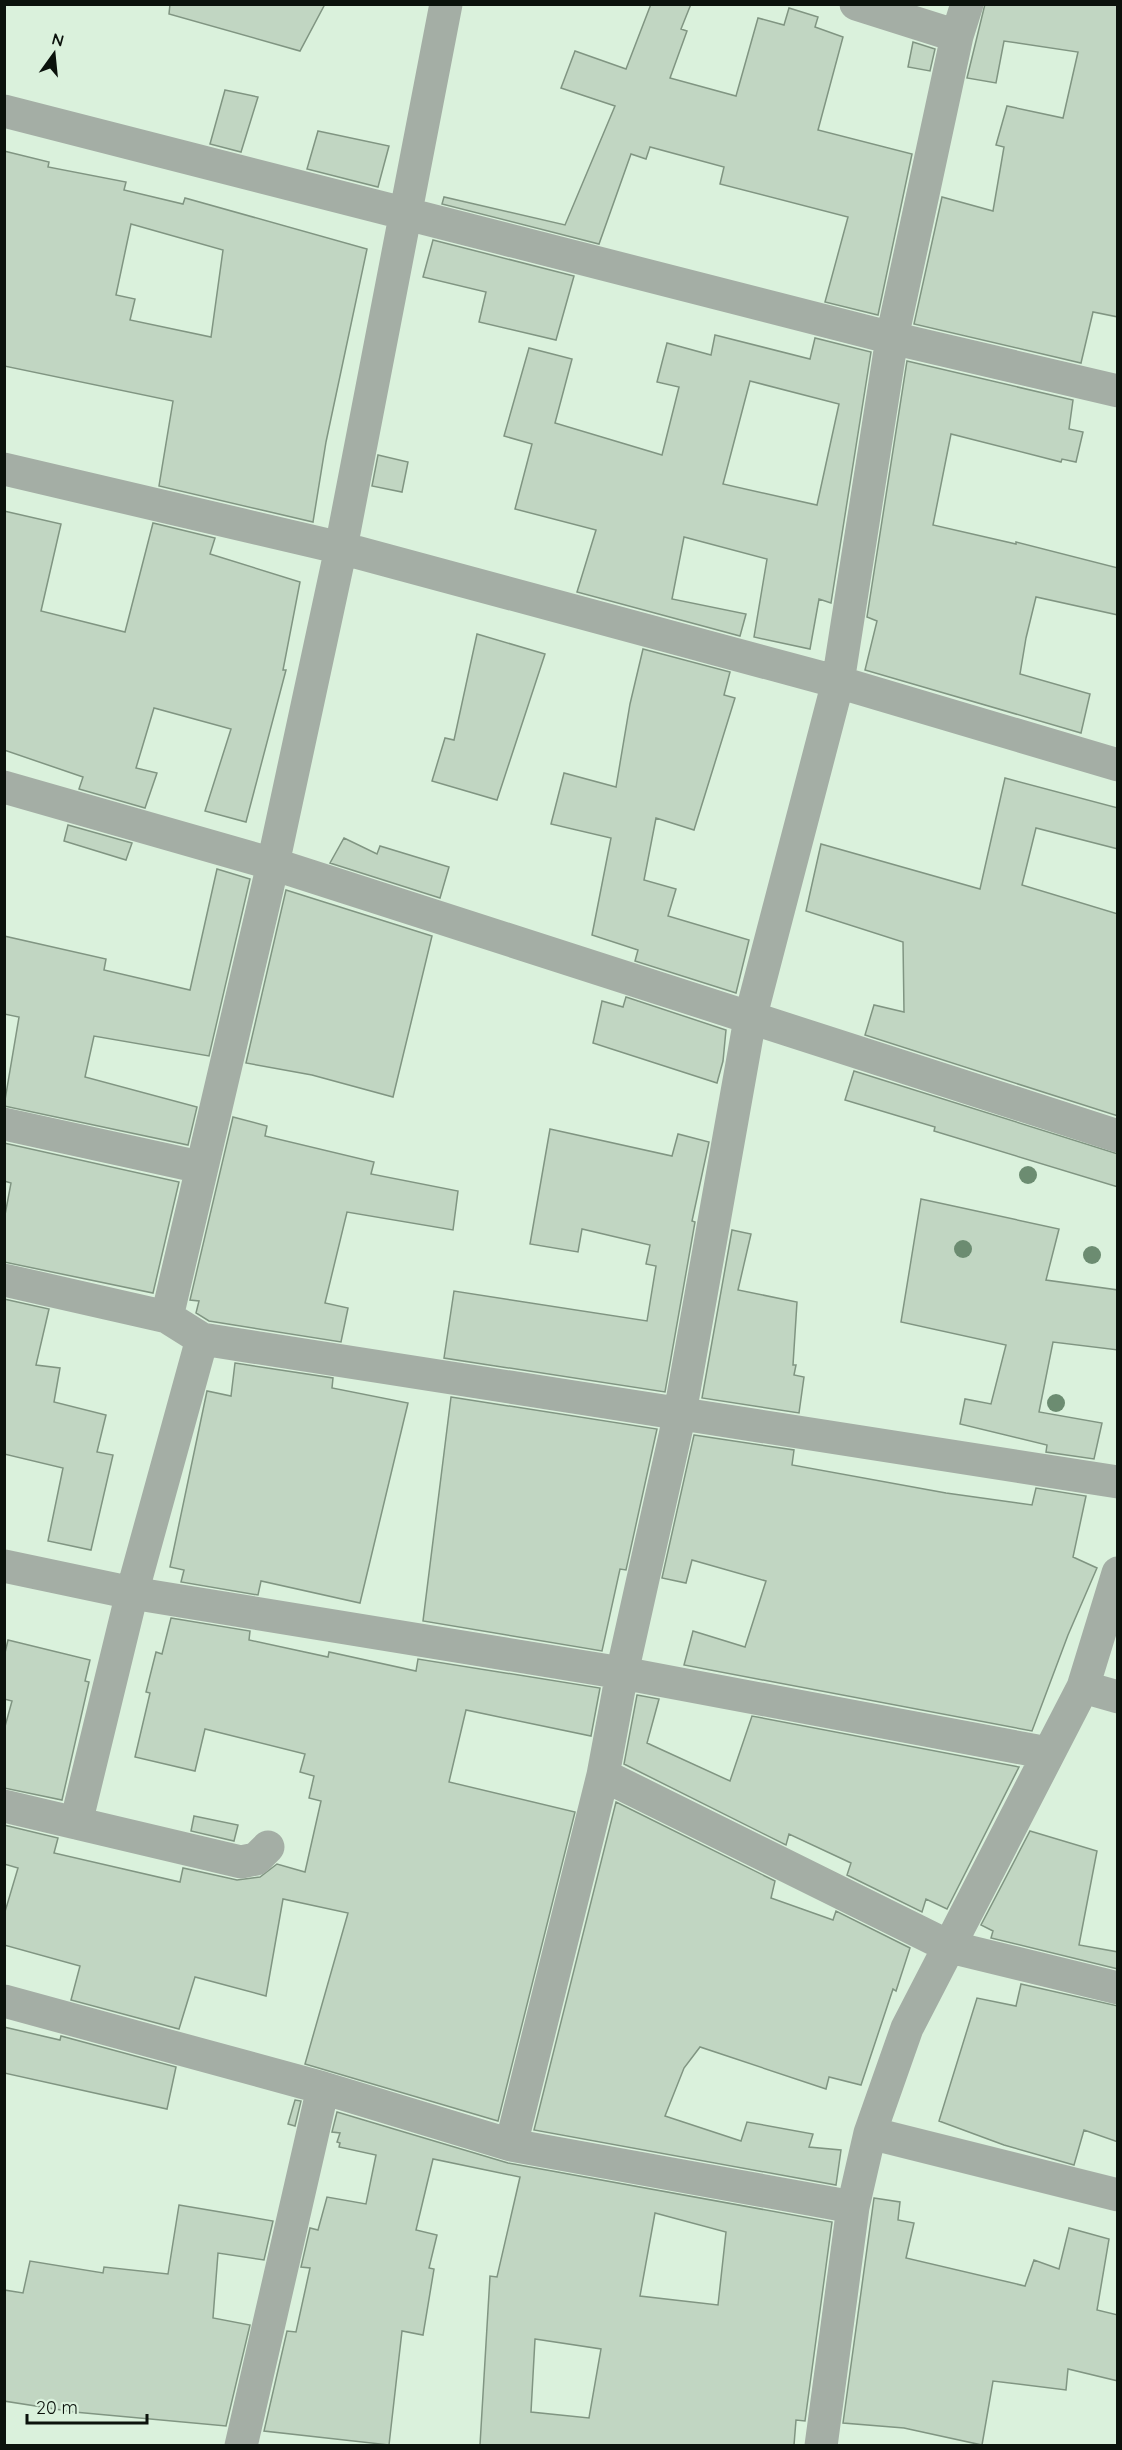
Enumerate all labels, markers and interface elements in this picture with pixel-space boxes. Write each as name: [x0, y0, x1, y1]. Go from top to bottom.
north arrow: [24, 24, 84, 84]
text: N: [50, 28, 66, 51]
scale bar: [27, 2387, 147, 2425]
text: 20 m: [36, 2396, 78, 2419]

